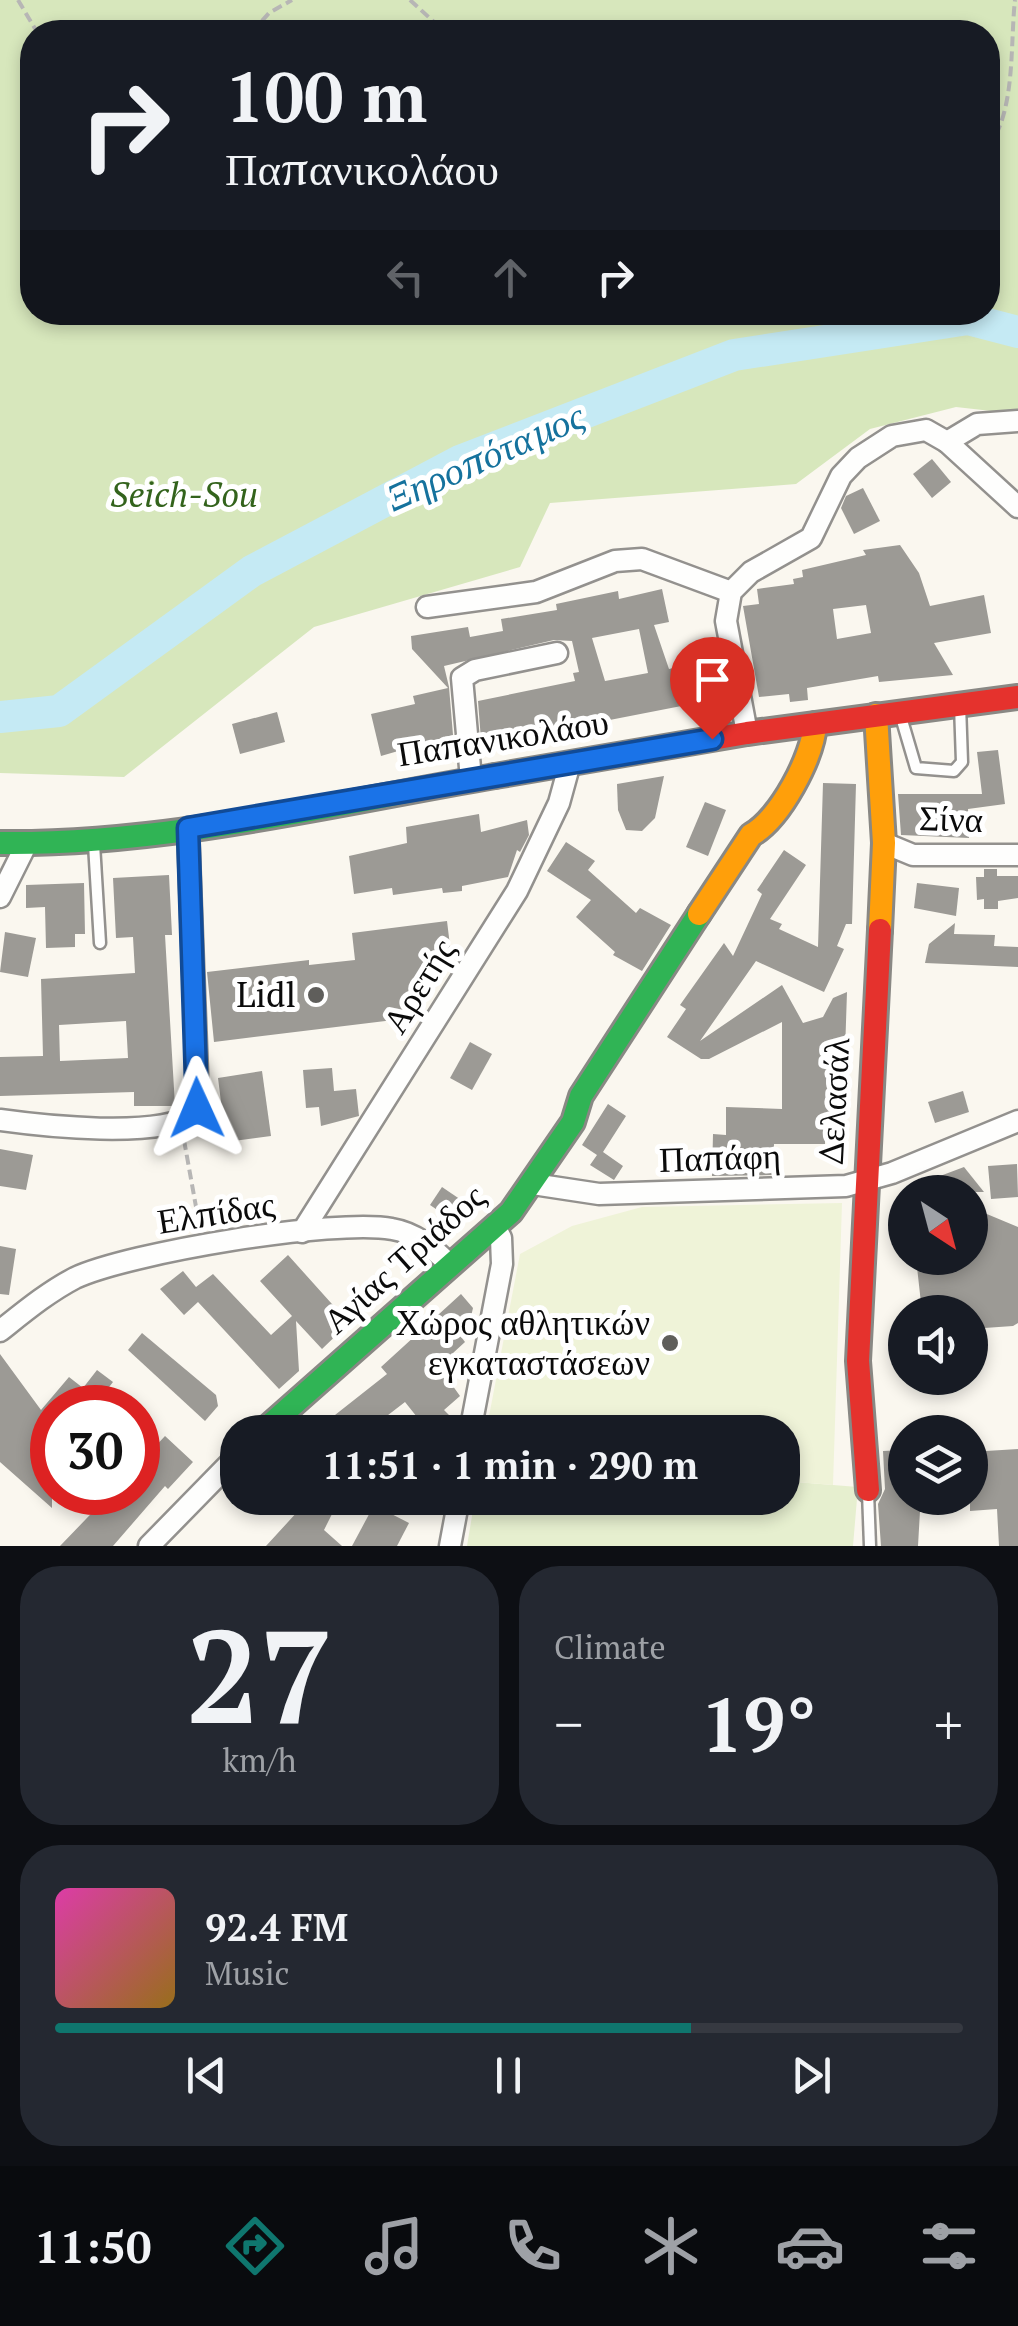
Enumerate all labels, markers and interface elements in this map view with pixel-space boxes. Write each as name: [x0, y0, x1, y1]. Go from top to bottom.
text: 100 m: [225, 49, 427, 142]
icon: right: [60, 60, 190, 190]
text: Παπανικολάου: [225, 138, 499, 198]
icon: left: [378, 250, 433, 305]
icon: ahead: [483, 250, 538, 305]
icon: right: [588, 250, 643, 305]
water label: Ξηροπόταμος: [377, 390, 592, 522]
park label: Seich-Sou: [110, 471, 258, 517]
pin: [670, 637, 755, 740]
icon: arrive: [685, 652, 740, 707]
street label: Παπανικολάου: [394, 698, 612, 776]
street label: Σίνα: [918, 794, 984, 842]
street label: Αρετής: [371, 929, 465, 1042]
place label: Lidl: [236, 971, 296, 1017]
marker: Lidl: [305, 984, 327, 1006]
street label: Δελασάλ: [807, 1036, 859, 1166]
position arrow: [145, 1056, 249, 1160]
street label: Παπάφη: [658, 1132, 782, 1182]
street label: Αγίας Τριάδος: [313, 1173, 494, 1343]
north arrow: [888, 1175, 988, 1275]
map controls: [888, 1175, 988, 1515]
street label: Ελπίδας: [154, 1180, 278, 1244]
button: sound: [888, 1295, 988, 1395]
place label: Χώρος αθλητικών εγκαταστάσεων: [396, 1299, 650, 1385]
marker: Χώρος αθλητικών εγκαταστάσεων: [659, 1332, 681, 1354]
speed limit sign: 30: [30, 1385, 160, 1515]
button: layers: [888, 1415, 988, 1515]
text: 11:51 · 1 min · 290 m: [322, 1440, 698, 1490]
text: 27: [186, 1588, 333, 1760]
text: Climate: [554, 1626, 666, 1668]
text: 19°: [701, 1674, 816, 1773]
text: −: [554, 1687, 583, 1760]
text: +: [934, 1687, 963, 1760]
text: km/h: [223, 1739, 296, 1781]
text: 92.4 FM: [205, 1902, 348, 1952]
text: Music: [205, 1952, 290, 1994]
icon: previous: [179, 2048, 234, 2103]
icon: pause: [481, 2048, 536, 2103]
icon: next: [784, 2048, 839, 2103]
icon: directions: [220, 2211, 290, 2281]
icon: music: [359, 2211, 429, 2281]
icon: phone: [498, 2211, 568, 2281]
icon: climate: [636, 2211, 706, 2281]
icon: car: [775, 2211, 845, 2281]
icon: filters: [914, 2211, 984, 2281]
text: 11:50: [34, 2216, 151, 2276]

